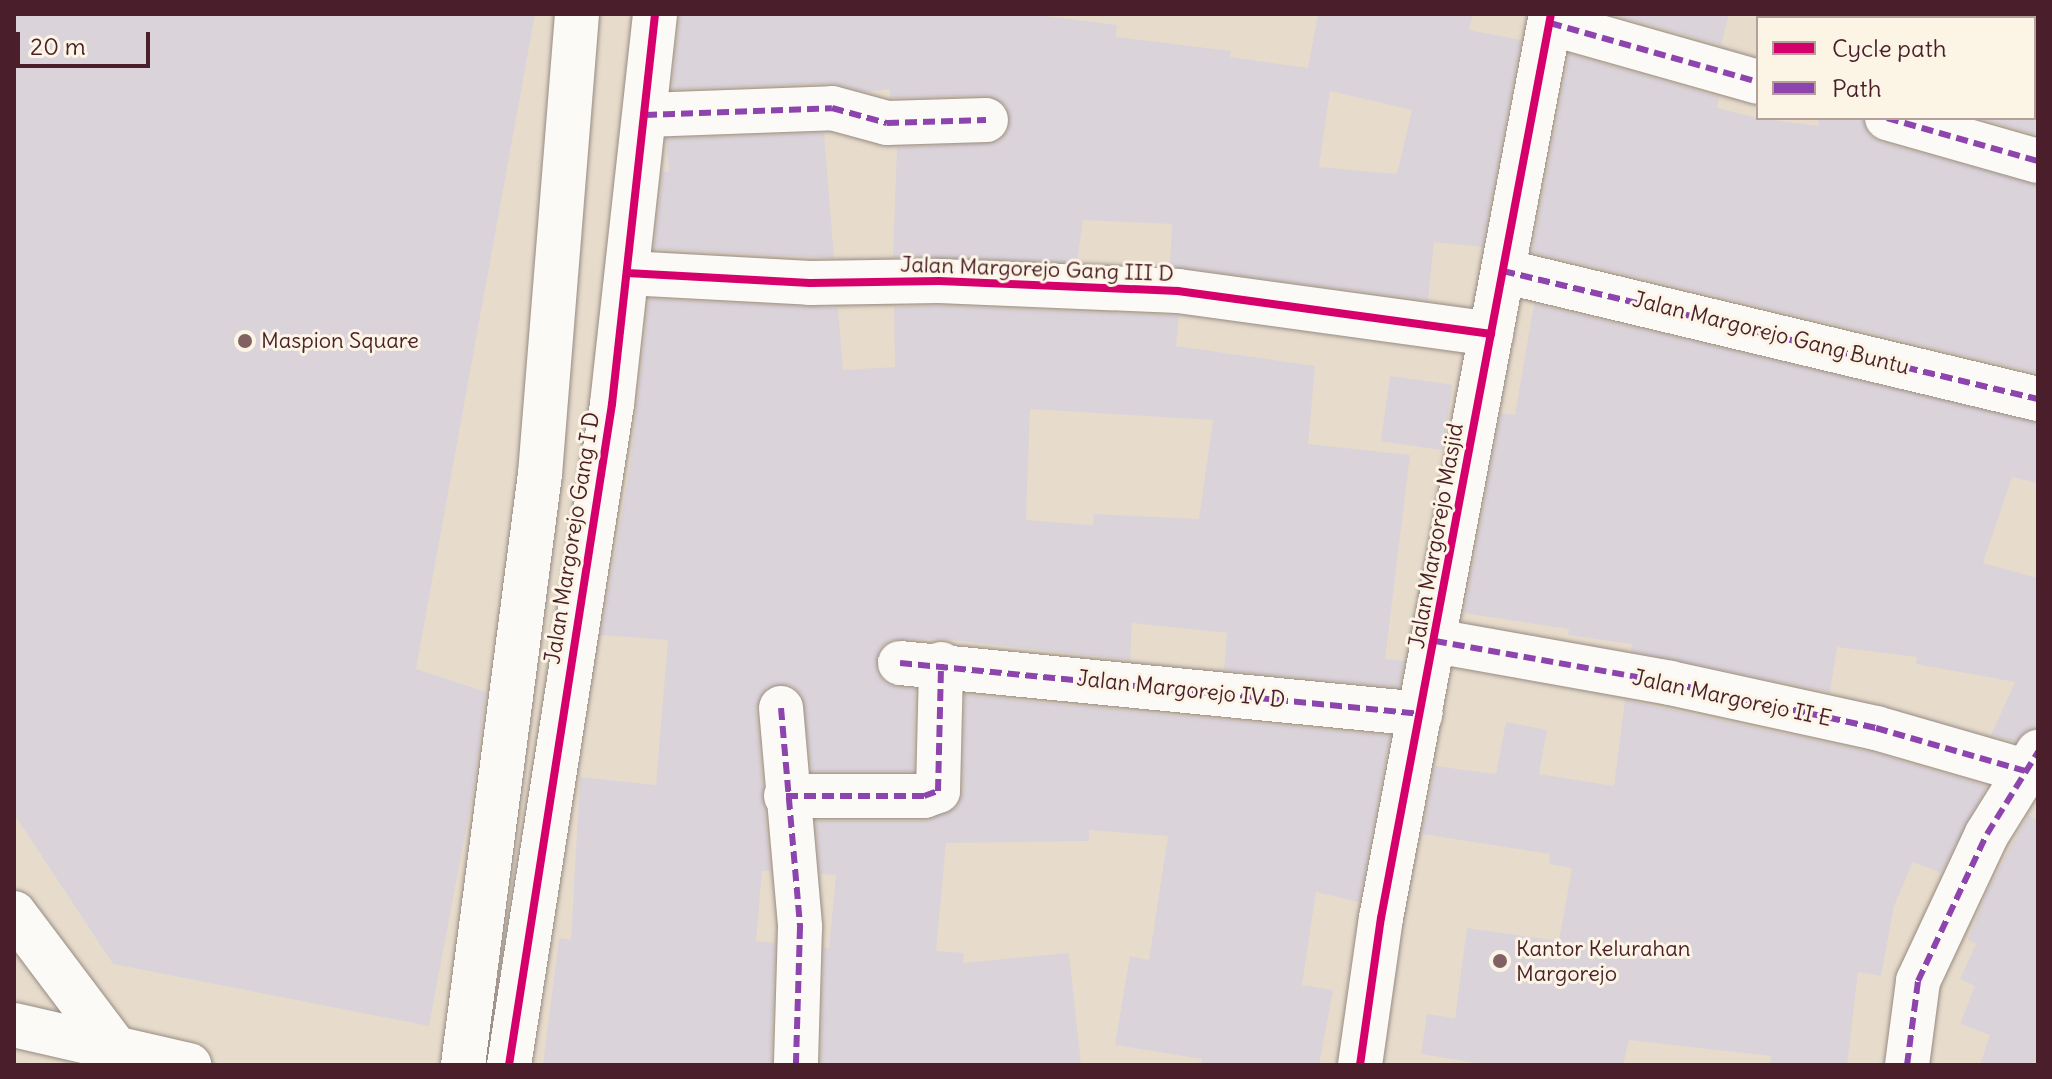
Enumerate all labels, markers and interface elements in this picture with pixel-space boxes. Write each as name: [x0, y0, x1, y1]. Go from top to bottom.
scale bar: [20, 16, 154, 66]
legend: [1756, 16, 2036, 120]
text: 20 m: [30, 31, 86, 61]
text: Cycle path: [1832, 33, 1947, 63]
text: Path: [1832, 73, 1882, 103]
street label: Jalan Margorejo Gang III D: [900, 251, 1174, 287]
street label: Jalan Margorejo Gang Buntu: [1630, 286, 1912, 380]
place label: Maspion Square: [261, 328, 419, 354]
marker: Maspion Square: [236, 332, 254, 350]
street label: Jalan Margorejo Gang I D: [539, 410, 605, 666]
street label: Jalan Margorejo Masjid: [1403, 421, 1469, 651]
street label: Jalan Margorejo II E: [1630, 664, 1834, 732]
street label: Jalan Margorejo IV D: [1075, 665, 1287, 713]
place label: Kantor Kelurahan Margorejo: [1516, 935, 1691, 986]
marker: Kantor Kelurahan Margorejo: [1491, 952, 1509, 970]

